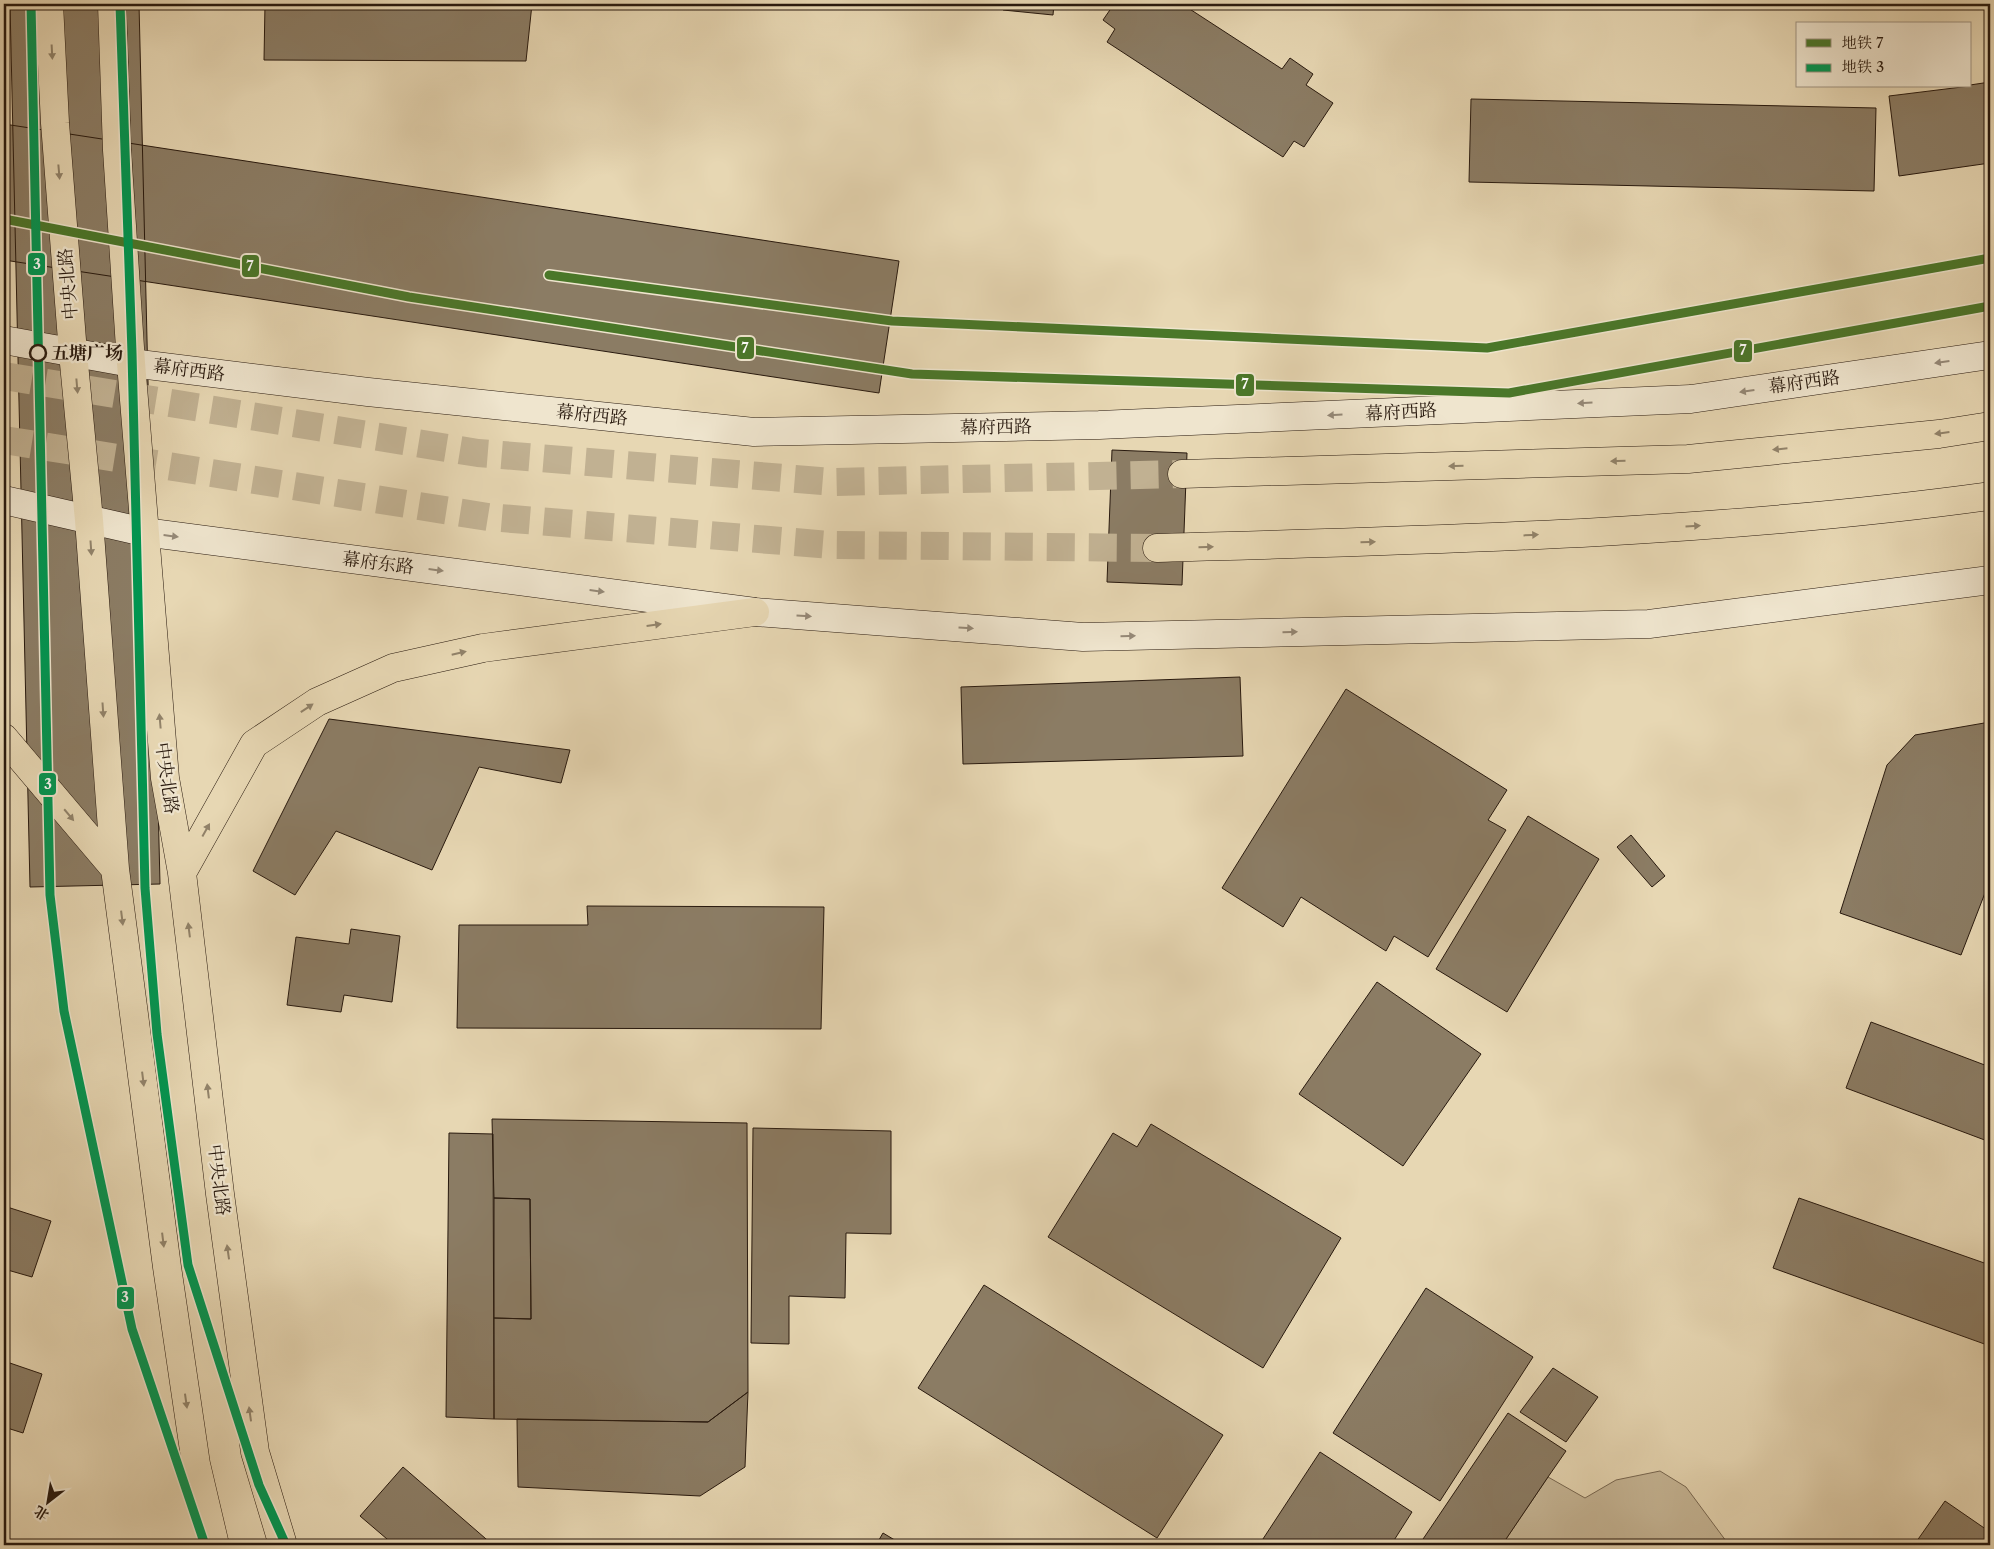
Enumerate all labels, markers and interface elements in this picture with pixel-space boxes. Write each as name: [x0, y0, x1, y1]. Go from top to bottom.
legend: [1796, 22, 1972, 88]
text: 地铁 7: [1842, 33, 1884, 52]
one-way arrow: [48, 45, 56, 61]
text: 地铁 3: [1842, 57, 1884, 76]
one-way arrow: [55, 164, 63, 180]
street label: 中央北路: [54, 247, 82, 321]
line badge: 3: [27, 252, 46, 276]
line badge: 7: [241, 254, 260, 278]
text: 3: [33, 255, 41, 273]
text: 7: [246, 257, 254, 275]
line badge: 7: [736, 336, 755, 360]
text: 7: [741, 339, 749, 357]
line badge: 7: [1733, 339, 1753, 363]
text: 7: [1739, 341, 1747, 359]
place label: 五塘广场: [51, 342, 123, 364]
marker: 五塘广场: [29, 344, 47, 362]
street label: 幕府西路: [152, 355, 226, 385]
one-way arrow: [1934, 358, 1950, 366]
street label: 幕府西路: [1767, 366, 1841, 398]
line badge: 7: [1235, 373, 1255, 397]
text: 7: [1241, 375, 1249, 393]
one-way arrow: [73, 378, 81, 394]
one-way arrow: [1738, 387, 1754, 395]
street label: 幕府西路: [1364, 399, 1438, 425]
street label: 幕府西路: [555, 400, 629, 430]
one-way arrow: [1577, 400, 1593, 408]
one-way arrow: [1327, 411, 1343, 419]
street label: 幕府西路: [960, 415, 1032, 439]
one-way arrow: [1934, 429, 1950, 437]
one-way arrow: [1772, 445, 1788, 453]
one-way arrow: [1610, 457, 1626, 465]
one-way arrow: [1448, 462, 1464, 470]
one-way arrow: [1685, 522, 1701, 530]
one-way arrow: [1523, 531, 1539, 539]
one-way arrow: [163, 532, 179, 540]
one-way arrow: [1360, 538, 1376, 546]
one-way arrow: [88, 540, 96, 556]
one-way arrow: [1198, 543, 1214, 551]
street label: 幕府东路: [341, 548, 415, 578]
one-way arrow: [429, 567, 445, 575]
one-way arrow: [590, 587, 606, 595]
one-way arrow: [796, 612, 812, 620]
one-way arrow: [646, 621, 662, 629]
one-way arrow: [958, 624, 974, 632]
one-way arrow: [1282, 628, 1298, 636]
one-way arrow: [1120, 631, 1136, 639]
one-way arrow: [451, 649, 466, 657]
one-way arrow: [100, 702, 108, 718]
one-way arrow: [300, 704, 314, 713]
one-way arrow: [156, 713, 164, 729]
street label: 中央北路: [151, 741, 183, 815]
line badge: 3: [38, 772, 57, 796]
text: 3: [44, 775, 52, 793]
one-way arrow: [64, 809, 75, 822]
one-way arrow: [202, 823, 210, 837]
one-way arrow: [118, 910, 126, 926]
one-way arrow: [185, 922, 193, 938]
one-way arrow: [139, 1071, 147, 1087]
one-way arrow: [204, 1083, 212, 1099]
street label: 中央北路: [204, 1143, 234, 1217]
one-way arrow: [160, 1232, 168, 1248]
one-way arrow: [224, 1244, 232, 1260]
line badge: 3: [116, 1286, 135, 1310]
text: 3: [121, 1288, 129, 1306]
one-way arrow: [183, 1393, 191, 1409]
one-way arrow: [245, 1405, 253, 1421]
north arrow: [22, 1476, 72, 1526]
text: 北: [31, 1502, 52, 1524]

